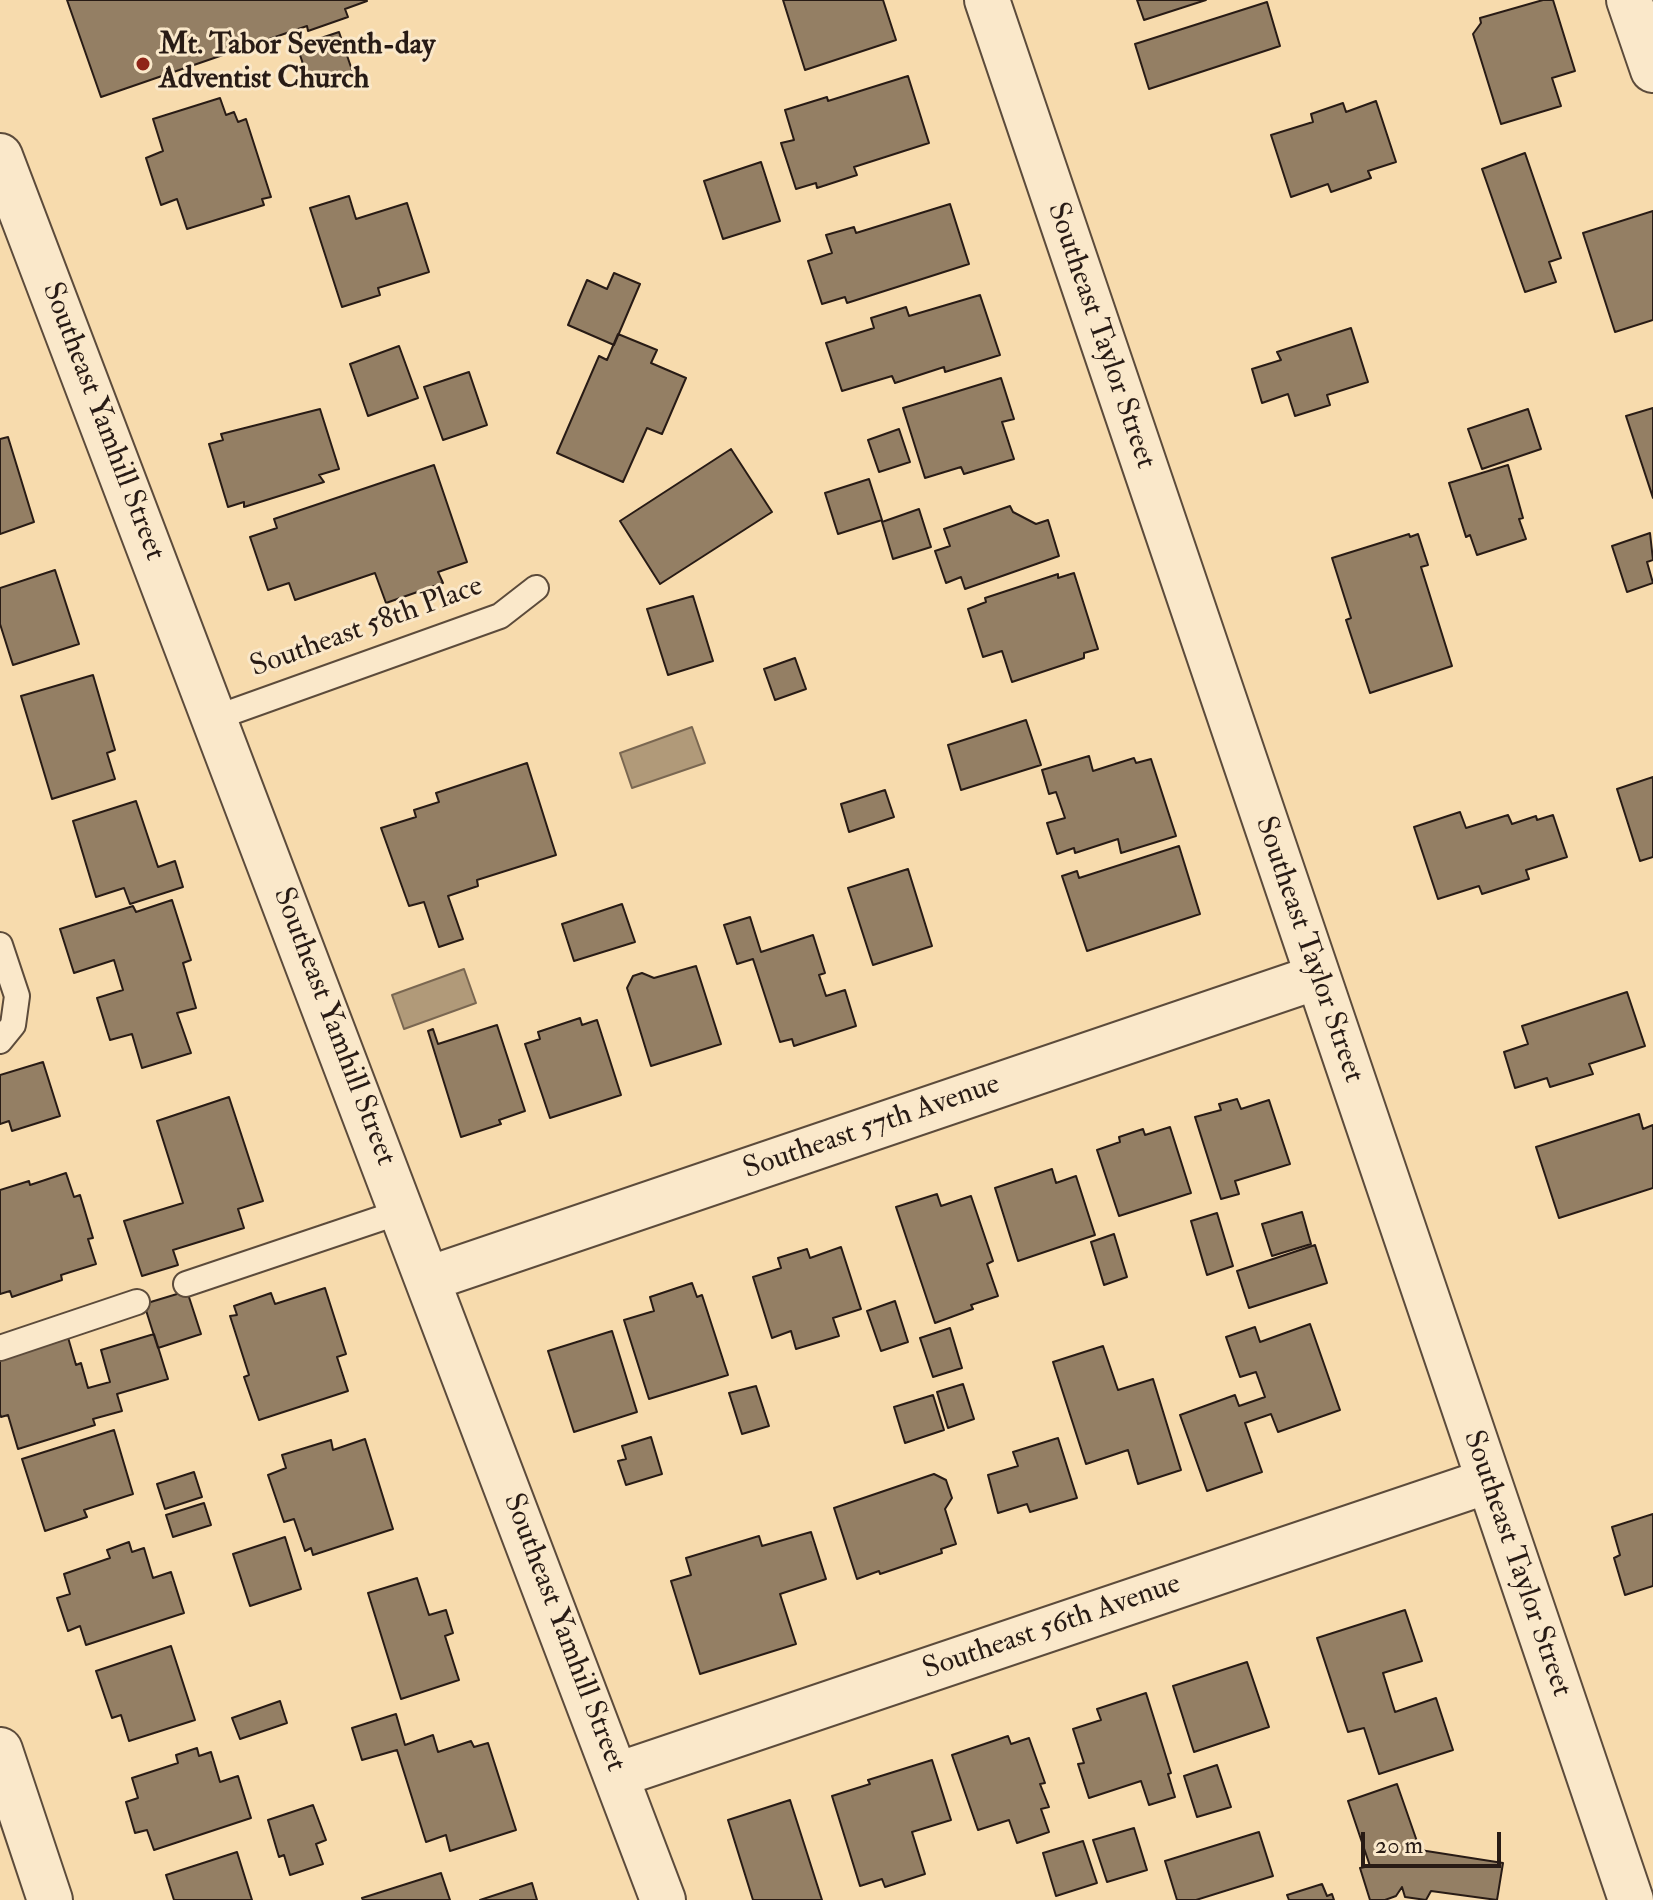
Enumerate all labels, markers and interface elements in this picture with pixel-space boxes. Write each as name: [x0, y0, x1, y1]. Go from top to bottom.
place label: Mt. Tabor Seventh-day Adventist Church: [159, 29, 435, 100]
marker: Mt. Tabor Seventh-day Adventist Church: [134, 55, 152, 73]
street label: Southeast Taylor Street: [1038, 198, 1162, 474]
street label: Southeast Yamhill Street: [32, 278, 172, 566]
street label: Southeast 58th Place: [246, 569, 488, 687]
street label: Southeast Taylor Street: [1246, 812, 1370, 1088]
street label: Southeast Yamhill Street: [263, 883, 403, 1171]
street label: Southeast 57th Avenue: [739, 1067, 1005, 1189]
street label: Southeast Taylor Street: [1454, 1426, 1578, 1702]
street label: Southeast Yamhill Street: [493, 1489, 633, 1777]
street label: Southeast 56th Avenue: [918, 1567, 1186, 1689]
scale bar: [1365, 1816, 1505, 1866]
text: 20 m: [1375, 1830, 1423, 1861]

